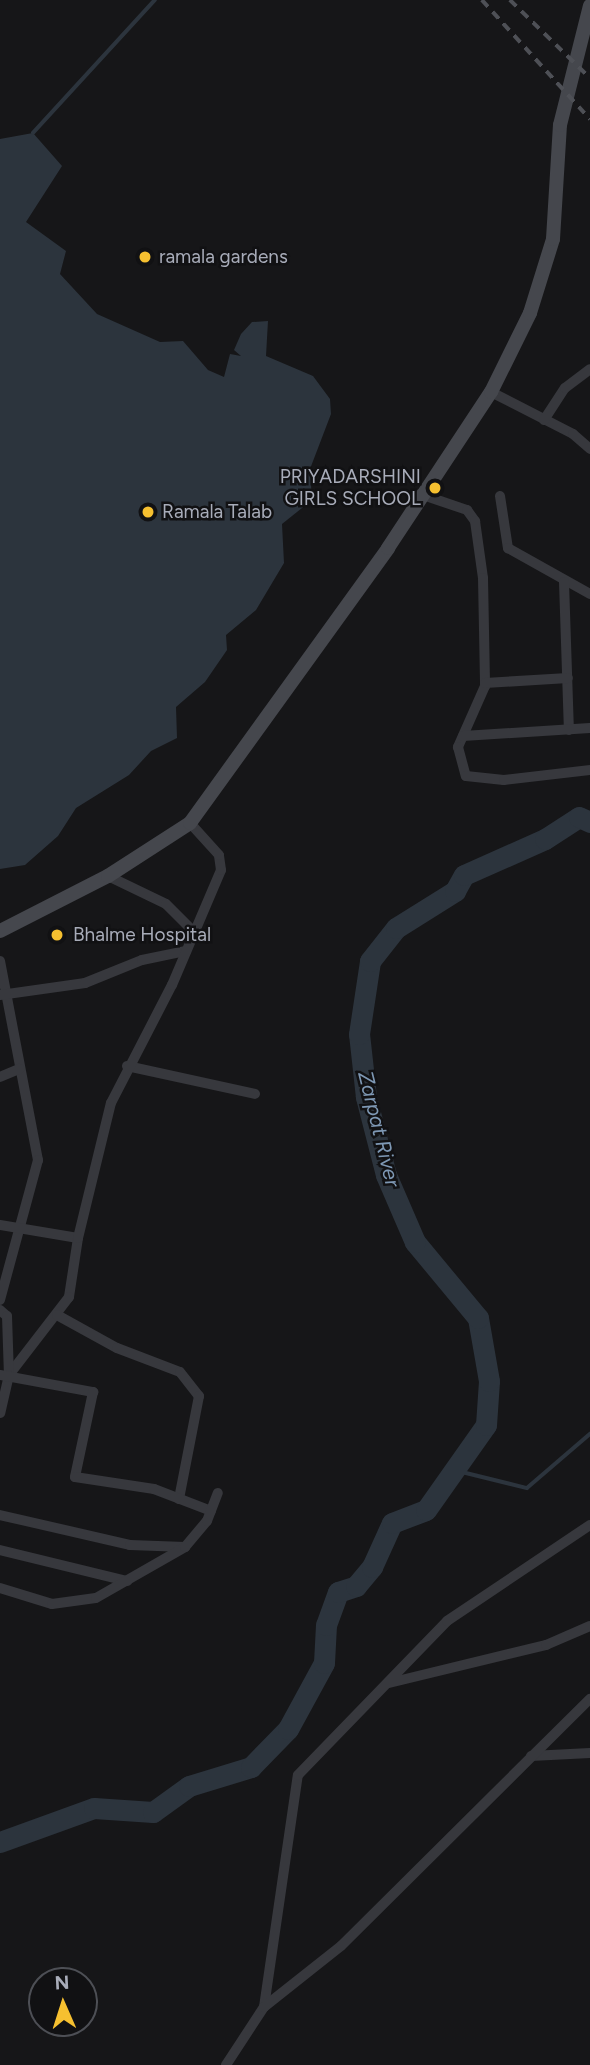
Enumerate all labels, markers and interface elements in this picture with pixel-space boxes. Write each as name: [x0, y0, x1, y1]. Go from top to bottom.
place label: ramala gardens: [159, 246, 288, 268]
marker: ramala gardens: [137, 249, 153, 265]
place label: PRIYADARSHINI GIRLS SCHOOL: [280, 466, 421, 510]
marker: PRIYADARSHINI GIRLS SCHOOL: [427, 480, 443, 496]
place label: Ramala Talab: [162, 501, 272, 523]
marker: Ramala Talab: [140, 504, 156, 520]
place label: Bhalme Hospital: [73, 924, 211, 946]
marker: Bhalme Hospital: [47, 925, 67, 945]
water label: Zarpat River: [352, 1069, 406, 1189]
north arrow: [28, 1967, 98, 2037]
text: N: [54, 1971, 70, 1994]

